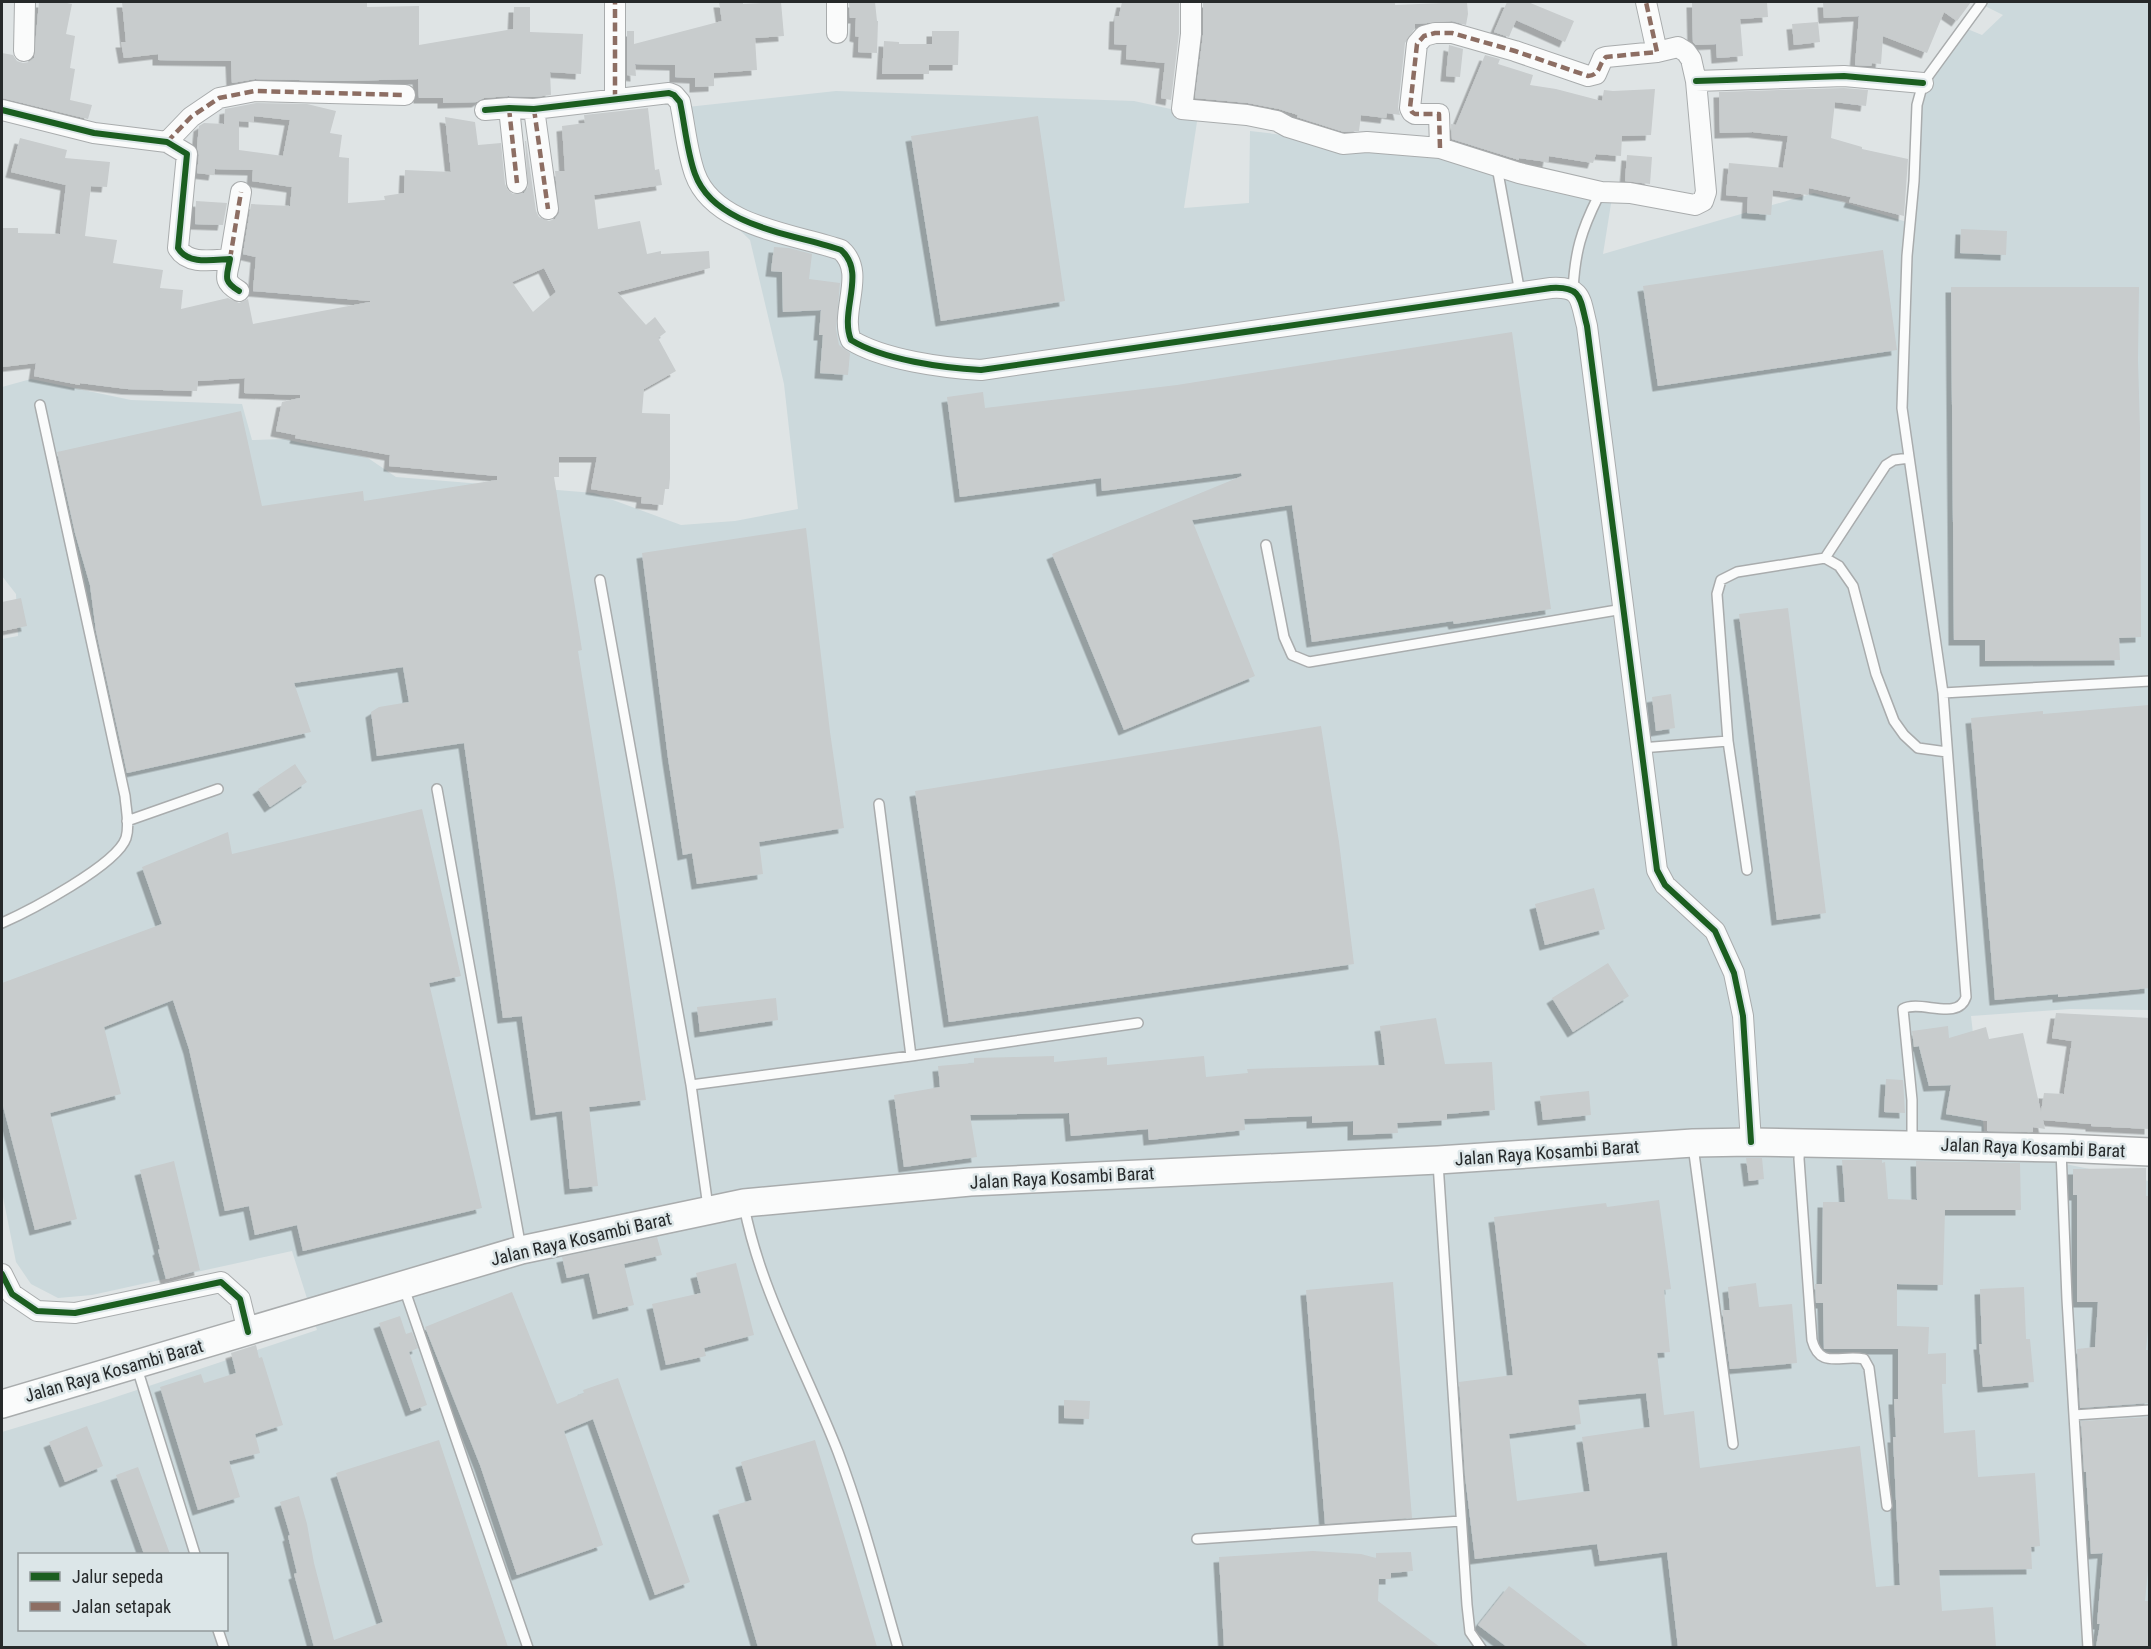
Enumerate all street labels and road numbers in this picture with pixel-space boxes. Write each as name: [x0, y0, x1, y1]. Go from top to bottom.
street label: Jalan Raya Kosambi Barat: [1940, 1134, 2126, 1161]
street label: Jalan Raya Kosambi Barat: [1454, 1136, 1640, 1169]
street label: Jalan Raya Kosambi Barat: [969, 1162, 1155, 1193]
street label: Jalan Raya Kosambi Barat: [489, 1208, 673, 1270]
street label: Jalan Raya Kosambi Barat: [22, 1335, 206, 1406]

